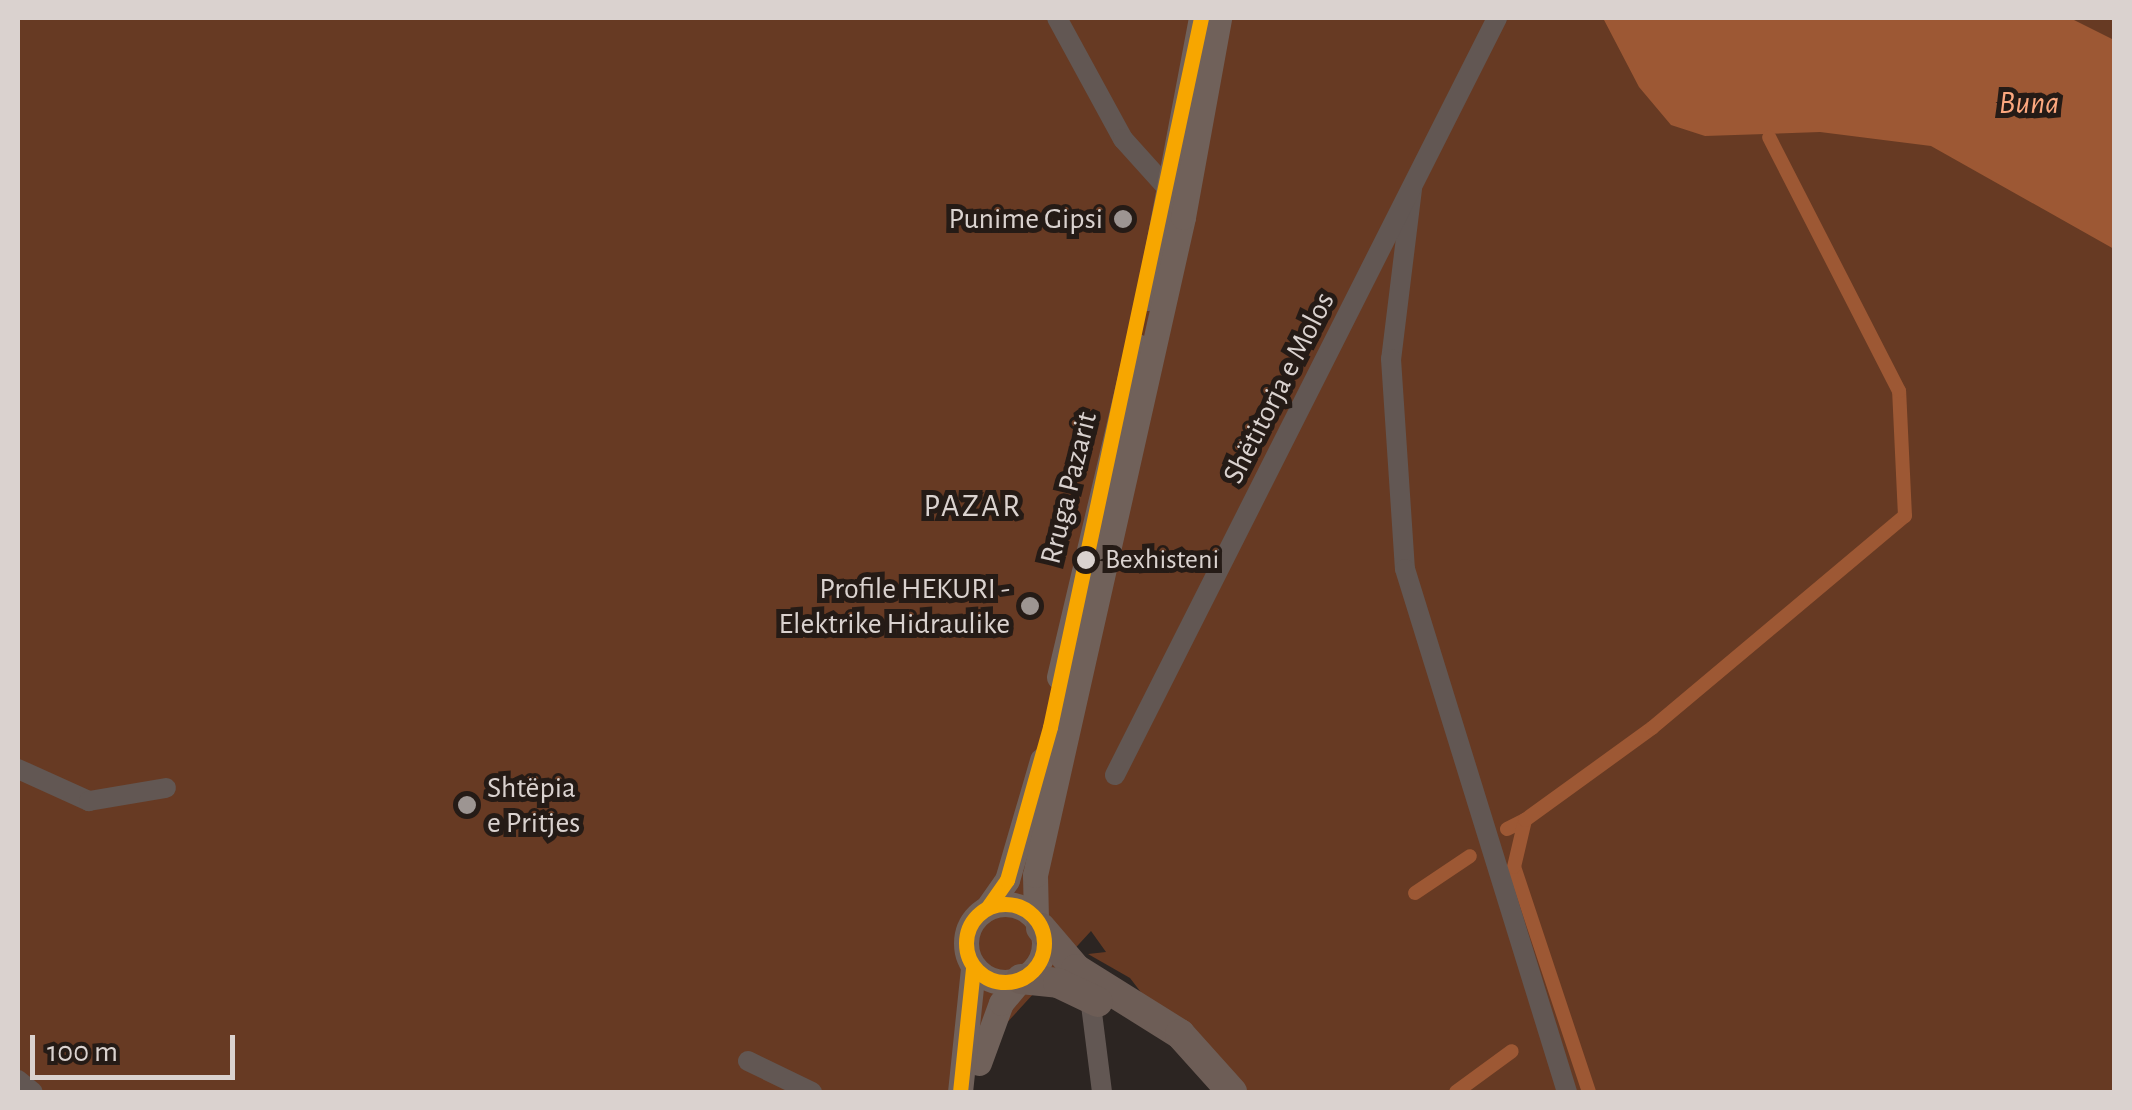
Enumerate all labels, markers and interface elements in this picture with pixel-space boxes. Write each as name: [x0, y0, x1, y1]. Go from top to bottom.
water label: Buna: [1999, 84, 2059, 122]
place label: Punime Gipsi: [948, 201, 1103, 237]
marker: Punime Gipsi: [1112, 208, 1134, 230]
street label: Shëtitorja e Molos: [1215, 286, 1343, 490]
street label: Rruga Pazarit: [1033, 408, 1105, 568]
district label: PAZAR: [923, 487, 1023, 525]
place label: Bexhisteni: [1105, 543, 1219, 577]
marker: Bexhisteni: [1076, 550, 1096, 570]
place label: Profile HEKURI - Elektrike Hidraulike: [779, 571, 1010, 642]
marker: Profile HEKURI - Elektrike Hidraulike: [1019, 595, 1041, 617]
place label: Shtëpia e Pritjes: [487, 770, 580, 840]
marker: Shtëpia e Pritjes: [456, 794, 478, 816]
scale bar: [35, 1015, 240, 1077]
text: 100 m: [47, 1037, 118, 1067]

